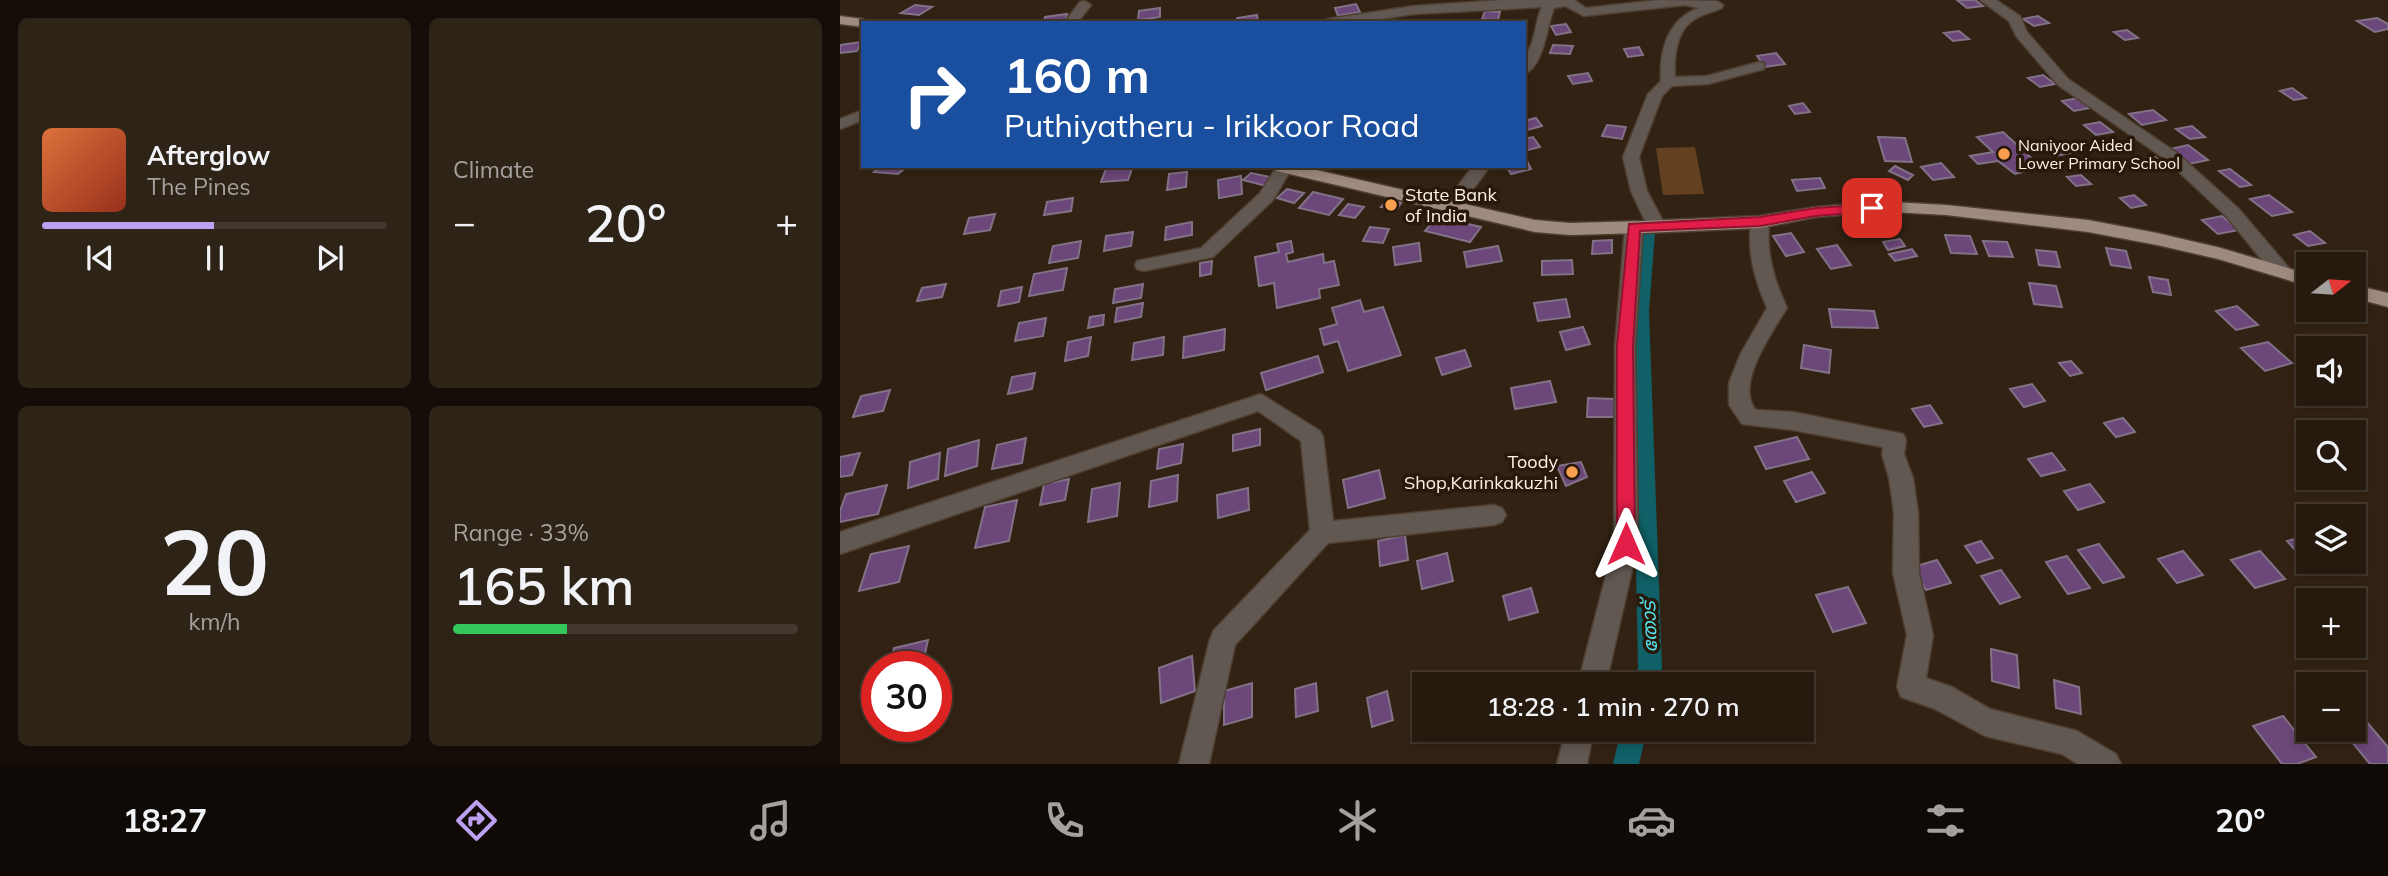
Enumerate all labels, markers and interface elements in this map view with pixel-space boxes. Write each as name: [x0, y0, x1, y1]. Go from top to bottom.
text: 160 m: [1004, 44, 1150, 105]
icon: right: [889, 49, 980, 140]
text: Puthiyatheru - Irikkoor Road: [1004, 105, 1419, 145]
place label: Naniyoor Aided Lower Primary School: [2018, 135, 2180, 173]
text: Afterglow: [147, 139, 270, 172]
marker: Naniyoor Aided Lower Primary School: [1996, 146, 2012, 162]
text: Climate: [453, 155, 534, 184]
text: The Pines: [147, 172, 251, 201]
pin: [1842, 178, 1902, 238]
place label: State Bank of India: [1405, 183, 1498, 227]
icon: arrive: [1853, 189, 1891, 227]
text: 20°: [585, 190, 666, 255]
marker: State Bank of India: [1383, 197, 1399, 213]
text: −: [453, 198, 476, 246]
text: +: [775, 198, 798, 246]
icon: previous: [81, 239, 119, 277]
icon: pause: [196, 239, 234, 277]
icon: next: [311, 239, 349, 277]
north arrow: [2296, 252, 2366, 322]
map controls: [2296, 252, 2366, 742]
button: sound: [2296, 336, 2366, 406]
button: search: [2296, 420, 2366, 490]
place label: Toody Shop,Karinkakuzhi: [1404, 450, 1558, 494]
marker: Toody Shop,Karinkakuzhi: [1564, 464, 1580, 480]
text: 20: [160, 504, 269, 618]
button: layers: [2296, 504, 2366, 574]
position arrow: [1589, 507, 1663, 581]
text: Range · 33%: [453, 518, 589, 547]
text: 165 km: [453, 553, 634, 618]
button: +: [2296, 588, 2366, 658]
water label: തോട്: [1636, 595, 1662, 653]
text: km/h: [188, 607, 241, 636]
speed limit sign: 30: [861, 651, 952, 742]
button: −: [2296, 672, 2366, 742]
text: 18:28 · 1 min · 270 m: [1486, 690, 1740, 723]
icon: directions: [452, 796, 501, 845]
icon: music: [746, 796, 795, 845]
icon: phone: [1040, 796, 1089, 845]
icon: climate: [1333, 796, 1382, 845]
icon: car: [1627, 796, 1676, 845]
icon: filters: [1921, 796, 1970, 845]
text: 18:27: [122, 800, 207, 840]
text: 20°: [2215, 800, 2265, 840]

